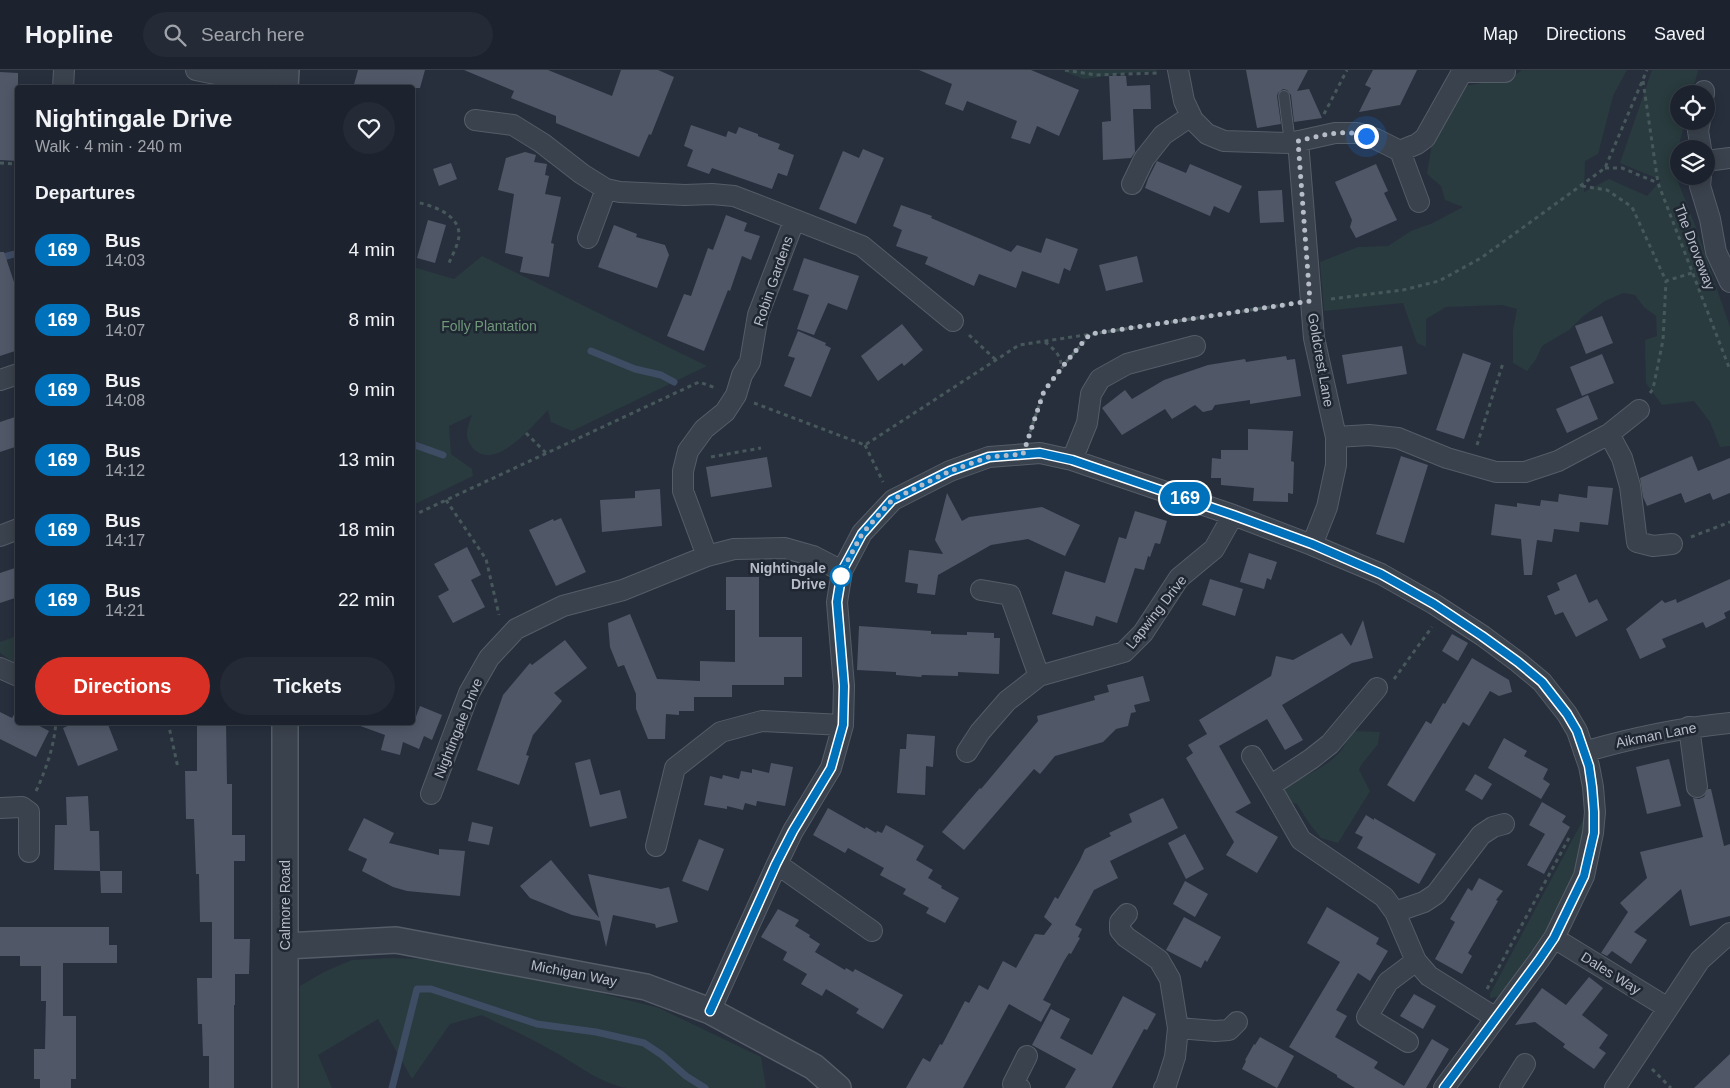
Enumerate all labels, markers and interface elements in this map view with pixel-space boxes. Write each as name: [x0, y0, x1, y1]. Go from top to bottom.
search box: [143, 12, 493, 57]
text: Hopline: [25, 21, 113, 48]
icon: search: [161, 21, 189, 49]
text: Search here: [201, 24, 305, 45]
text: Map: [1483, 24, 1518, 44]
text: Directions: [1546, 24, 1626, 44]
text: Saved: [1654, 24, 1705, 44]
map controls: [1670, 85, 1715, 185]
button: locate: [1670, 85, 1715, 130]
button: heart: [343, 102, 395, 154]
text: Nightingale Drive: [35, 105, 232, 132]
your location: [1354, 124, 1379, 149]
text: Walk · 4 min · 240 m: [35, 138, 182, 155]
button: layers: [1670, 140, 1715, 185]
text: Departures: [35, 182, 135, 203]
street label: The Droveway: [1671, 202, 1719, 292]
text: Bus: [105, 230, 141, 251]
street label: Robin Gardens: [750, 234, 796, 328]
text: 4 min: [349, 239, 395, 260]
text: 169: [47, 240, 78, 260]
text: 14:03: [105, 252, 145, 269]
text: Bus: [105, 300, 141, 321]
text: 8 min: [349, 309, 395, 330]
text: 169: [47, 310, 78, 330]
street label: Goldcrest Lane: [1305, 312, 1337, 408]
park label: Folly Plantation: [441, 318, 537, 334]
text: 14:07: [105, 322, 145, 339]
text: Bus: [105, 370, 141, 391]
text: 9 min: [349, 379, 395, 400]
text: 169: [47, 380, 78, 400]
text: 14:08: [105, 392, 145, 409]
text: Bus: [105, 440, 141, 461]
text: 13 min: [338, 449, 395, 470]
text: 169: [47, 450, 78, 470]
text: 14:12: [105, 462, 145, 479]
line badge: 169: [1156, 482, 1214, 514]
text: 169: [1170, 488, 1200, 508]
text: Bus: [105, 510, 141, 531]
text: 18 min: [338, 519, 395, 540]
text: 169: [47, 520, 78, 540]
text: 14:17: [105, 532, 145, 549]
place label: Nightingale Drive: [750, 560, 826, 592]
marker: Nightingale Drive: [830, 565, 852, 587]
street label: Lapwing Drive: [1122, 572, 1190, 652]
text: Bus: [105, 580, 141, 601]
text: 22 min: [338, 589, 395, 610]
text: 169: [47, 590, 78, 610]
text: 14:21: [105, 602, 145, 619]
button: Directions: [35, 657, 210, 715]
button: Tickets: [220, 657, 395, 715]
street label: Nightingale Drive: [431, 675, 485, 780]
street label: Aikman Lane: [1614, 719, 1698, 751]
street label: Calmore Road: [277, 860, 293, 950]
street label: Dales Way: [1578, 948, 1644, 998]
street label: Michigan Way: [530, 957, 618, 989]

